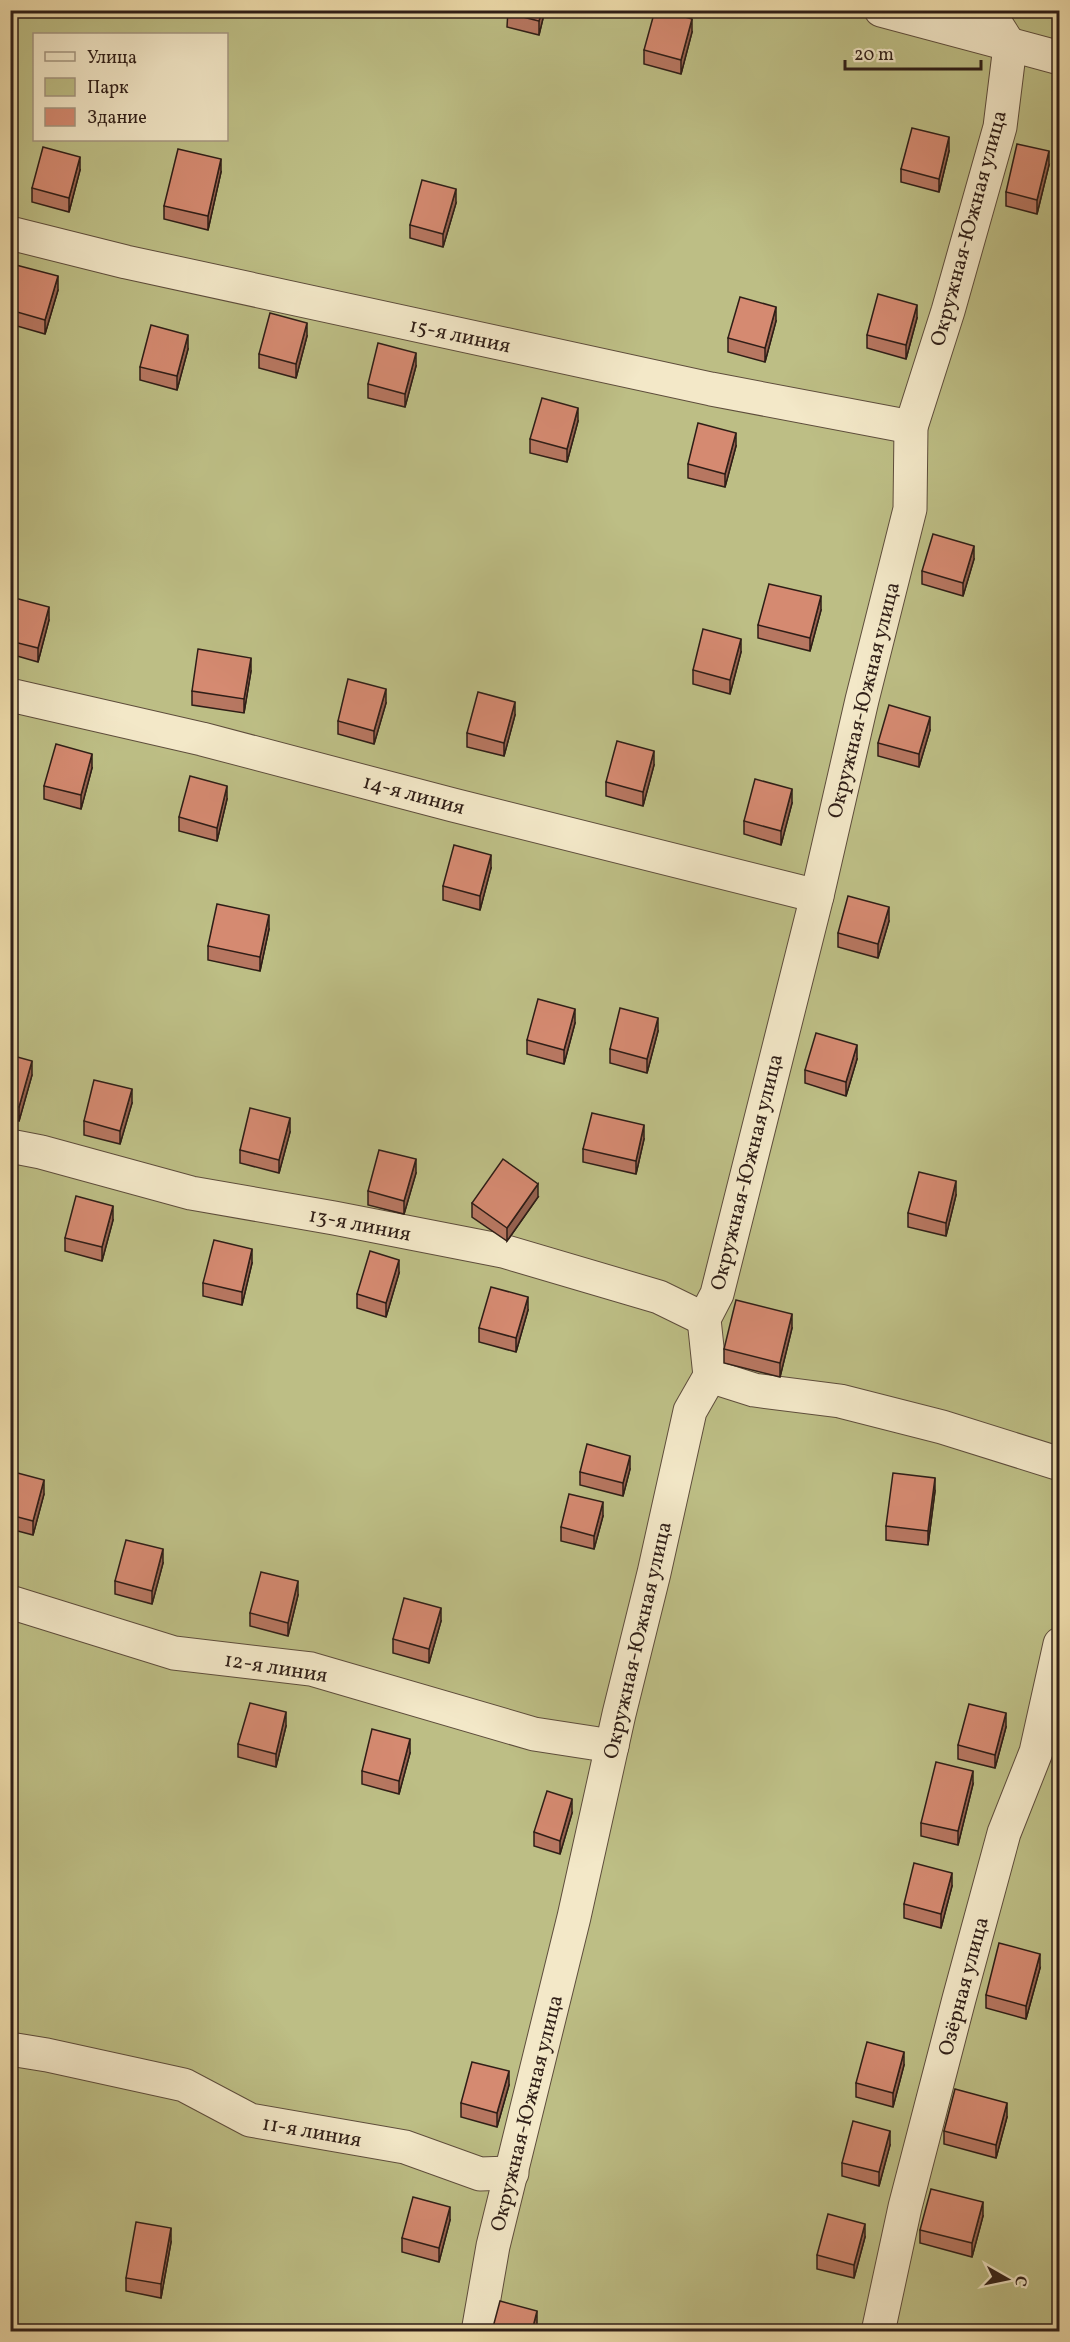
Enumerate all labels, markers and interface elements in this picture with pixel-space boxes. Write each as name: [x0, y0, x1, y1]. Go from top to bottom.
legend: [33, 33, 228, 141]
scale bar: [845, 33, 982, 71]
text: 20 m: [854, 43, 894, 68]
text: Улица: [87, 46, 137, 71]
text: Парк: [87, 76, 129, 101]
text: Здание: [87, 106, 147, 131]
street label: Окружная-Южная улица: [924, 107, 1015, 350]
street label: 15-я линия: [406, 312, 513, 361]
street label: Окружная-Южная улица: [821, 579, 908, 822]
street label: 14-я линия: [359, 768, 468, 823]
street label: Окружная-Южная улица: [704, 1051, 791, 1294]
street label: 13-я линия: [306, 1201, 413, 1250]
street label: Окружная-Южная улица: [597, 1519, 680, 1762]
street label: 12-я линия: [222, 1646, 330, 1691]
street label: Озёрная улица: [932, 1914, 997, 2059]
street label: Окружная-Южная улица: [484, 1992, 571, 2235]
street label: 11-я линия: [260, 2109, 364, 2155]
north arrow: [977, 2249, 1037, 2309]
text: С: [1008, 2274, 1032, 2288]

